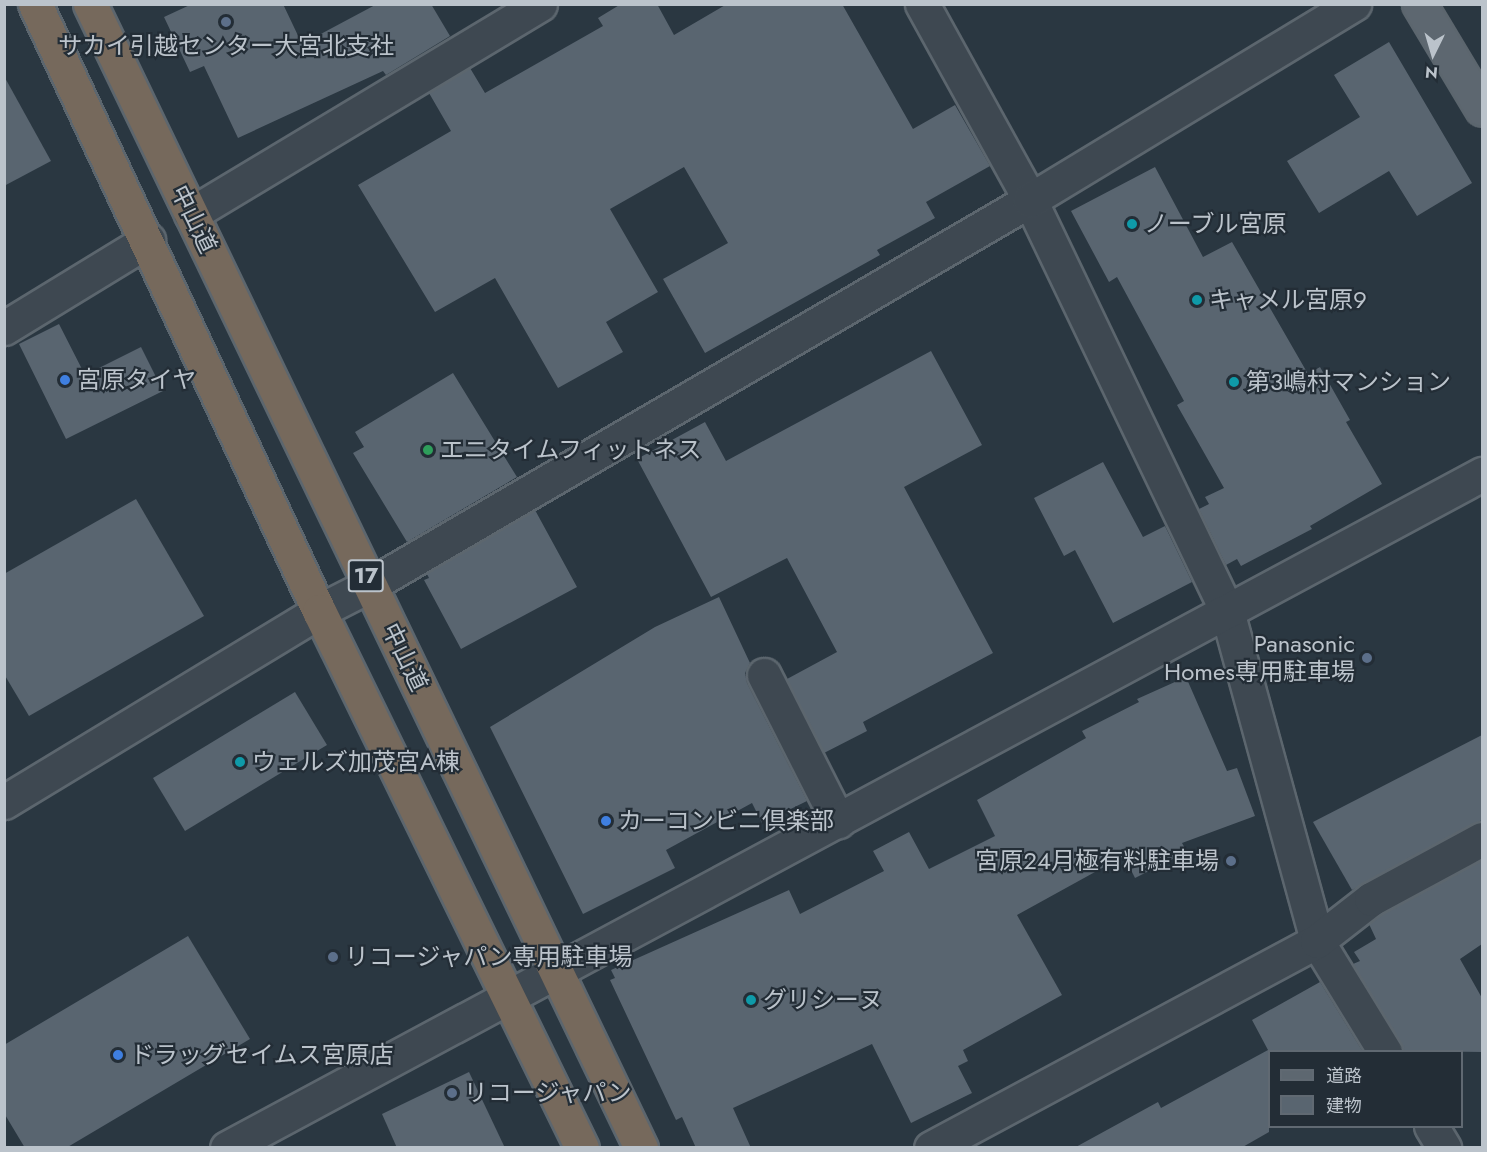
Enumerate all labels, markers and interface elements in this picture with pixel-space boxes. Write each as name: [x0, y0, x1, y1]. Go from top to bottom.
marker: サカイ引越センター大宮北支社: [219, 15, 233, 29]
north arrow: [1403, 24, 1463, 84]
place label: サカイ引越センター大宮北支社: [58, 32, 394, 60]
text: N: [1424, 60, 1439, 84]
street label: 中山道: [165, 180, 223, 258]
place label: ノーブル宮原: [1144, 210, 1288, 238]
marker: ノーブル宮原: [1125, 217, 1139, 231]
place label: キャメル宮原9: [1209, 286, 1367, 314]
marker: キャメル宮原9: [1190, 293, 1204, 307]
place label: 宮原タイヤ: [77, 366, 197, 394]
place label: 第3嶋村マンション: [1246, 368, 1451, 396]
marker: 宮原タイヤ: [58, 373, 72, 387]
marker: 第3嶋村マンション: [1227, 375, 1241, 389]
place label: エニタイムフィットネス: [440, 436, 704, 464]
marker: エニタイムフィットネス: [421, 443, 435, 457]
road number: 17: [346, 557, 386, 595]
street label: 中山道: [376, 618, 434, 696]
place label: Panasonic Homes専用駐車場: [1164, 630, 1355, 686]
marker: Panasonic Homes専用駐車場: [1360, 651, 1374, 665]
place label: ウェルズ加茂宮A棟: [252, 748, 460, 776]
marker: ウェルズ加茂宮A棟: [233, 755, 247, 769]
place label: カーコンビニ倶楽部: [618, 807, 834, 835]
marker: カーコンビニ倶楽部: [599, 814, 613, 828]
place label: 宮原24月極有料駐車場: [975, 847, 1219, 875]
marker: 宮原24月極有料駐車場: [1224, 854, 1238, 868]
place label: リコージャパン専用駐車場: [345, 943, 633, 971]
marker: リコージャパン専用駐車場: [326, 950, 340, 964]
place label: グリシーヌ: [763, 986, 883, 1014]
marker: グリシーヌ: [744, 993, 758, 1007]
place label: ドラッグセイムス宮原店: [130, 1041, 394, 1069]
marker: ドラッグセイムス宮原店: [111, 1048, 125, 1062]
legend: [1268, 1050, 1463, 1128]
text: 道路: [1326, 1063, 1362, 1089]
place label: リコージャパン: [464, 1079, 632, 1107]
marker: リコージャパン: [445, 1086, 459, 1100]
text: 建物: [1326, 1093, 1362, 1119]

